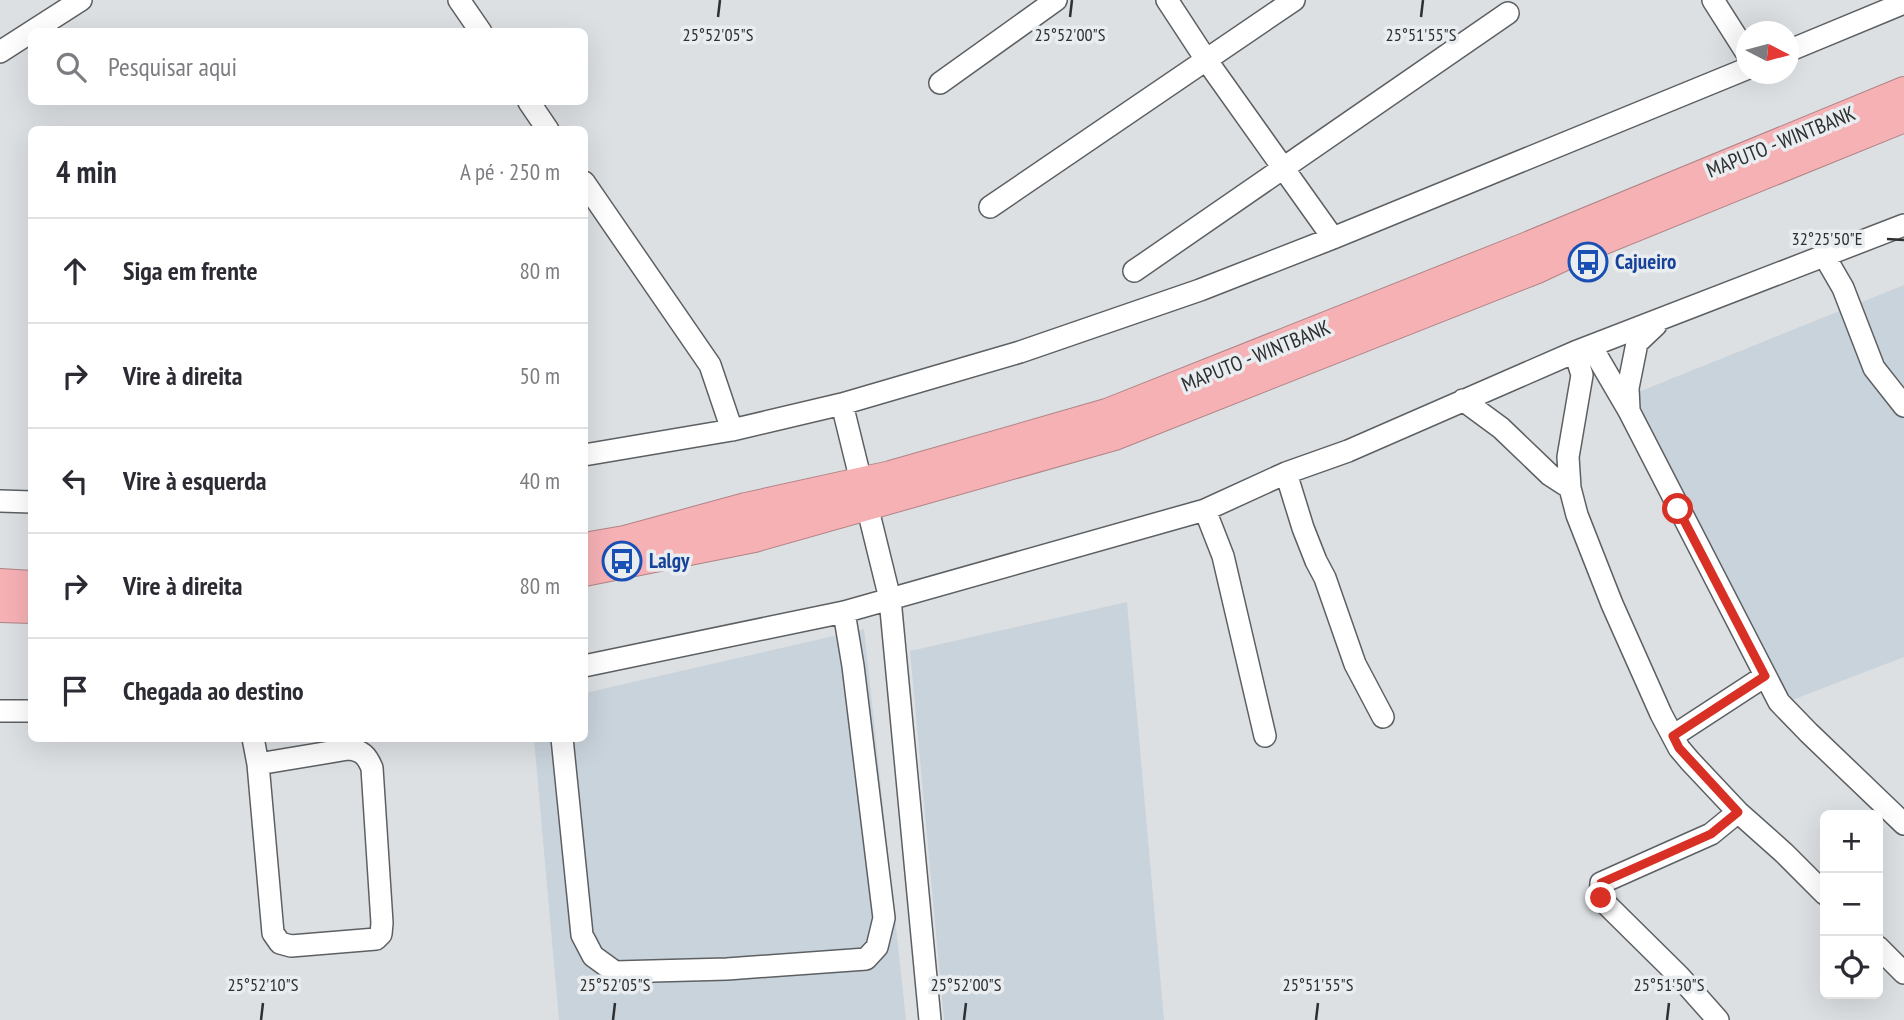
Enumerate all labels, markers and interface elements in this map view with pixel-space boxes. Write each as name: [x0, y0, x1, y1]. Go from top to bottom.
north arrow: [1736, 21, 1799, 84]
text: 25°52'05"S: [683, 23, 754, 46]
text: 25°52'00"S: [1035, 23, 1106, 46]
text: 25°51'55"S: [1386, 23, 1457, 46]
search box: [28, 28, 588, 105]
icon: search: [52, 48, 90, 86]
text: Pesquisar aqui: [108, 50, 237, 83]
street label: MAPUTO - WINTBANK: [1702, 99, 1859, 184]
text: 4 min: [56, 152, 117, 191]
text: A pé · 250 m: [460, 157, 560, 186]
text: 32°25'50"E: [1792, 227, 1862, 250]
bus stop icon: Cajueiro: [1567, 241, 1609, 283]
place label: Cajueiro: [1615, 248, 1676, 275]
icon: ahead: [56, 252, 94, 290]
text: Siga em frente: [123, 254, 258, 287]
text: 80 m: [519, 256, 560, 285]
street label: MAPUTO - WINTBANK: [1177, 313, 1334, 398]
icon: right: [56, 357, 94, 395]
text: Vire à direita: [123, 359, 242, 392]
text: 50 m: [519, 361, 560, 390]
icon: left: [56, 462, 94, 500]
text: Vire à esquerda: [123, 464, 266, 497]
text: 40 m: [519, 466, 560, 495]
route start: [1662, 493, 1693, 524]
bus stop icon: Lalgy: [601, 540, 643, 582]
place label: Lalgy: [649, 547, 690, 574]
icon: right: [56, 567, 94, 605]
text: Vire à direita: [123, 569, 242, 602]
text: 80 m: [519, 571, 560, 600]
icon: arrive: [56, 672, 94, 710]
text: Chegada ao destino: [123, 674, 304, 707]
map controls: [1820, 810, 1883, 999]
button: +: [1820, 810, 1883, 873]
button: −: [1820, 873, 1883, 936]
route end: [1585, 882, 1616, 913]
button: locate: [1820, 936, 1883, 999]
text: 25°52'10"S: [228, 973, 299, 996]
text: 25°52'05"S: [580, 973, 651, 996]
text: 25°52'00"S: [931, 973, 1002, 996]
text: 25°51'55"S: [1283, 973, 1354, 996]
text: 25°51'50"S: [1634, 973, 1705, 996]

